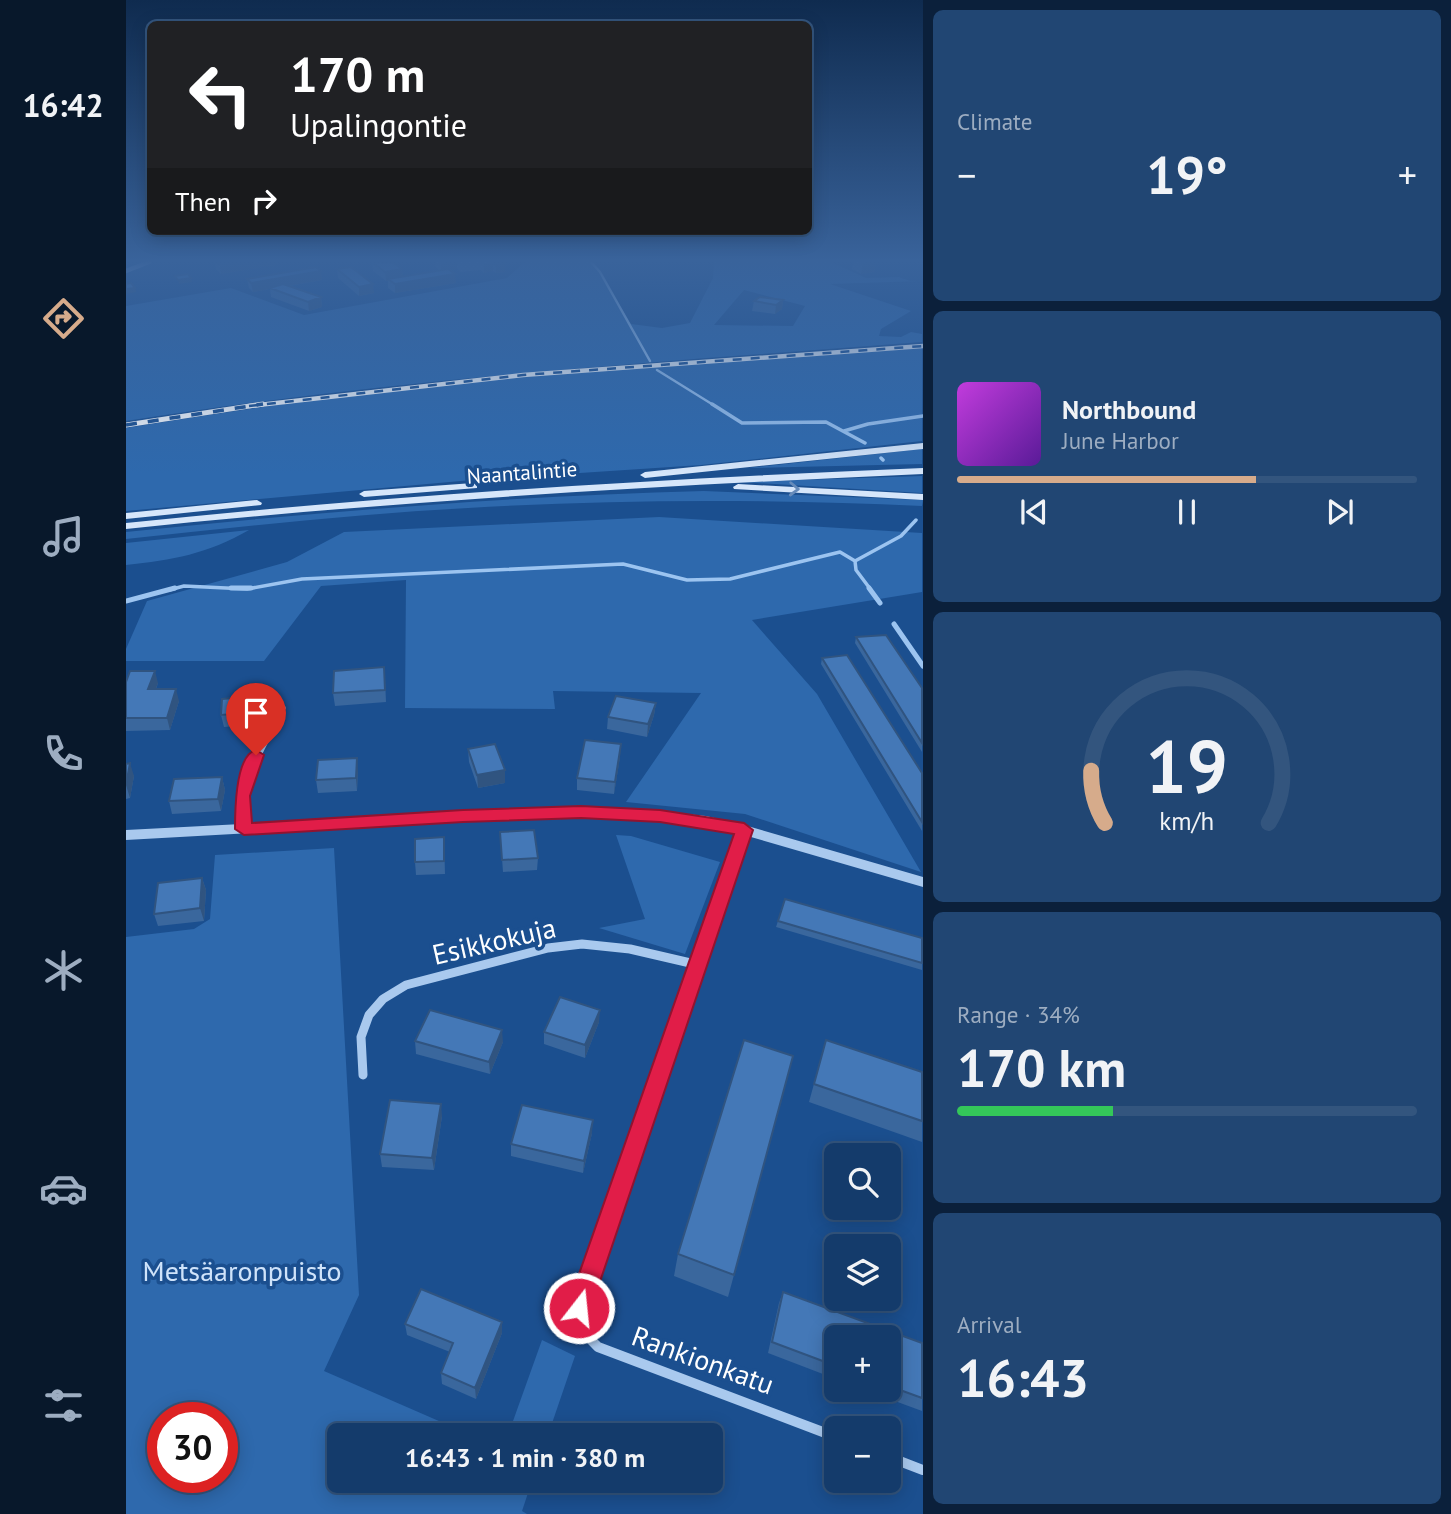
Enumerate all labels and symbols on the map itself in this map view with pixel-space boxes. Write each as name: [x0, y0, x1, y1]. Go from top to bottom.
street label: Naantalintie: [466, 455, 578, 490]
one-way arrow: [789, 482, 800, 497]
pin: [226, 683, 286, 755]
street label: Esikkokuja: [429, 908, 559, 973]
park label: Metsäaronpuisto: [143, 1252, 342, 1289]
position arrow: [542, 1271, 616, 1345]
street label: Rankionkatu: [627, 1317, 779, 1402]
speed limit sign: 30: [147, 1402, 238, 1493]

